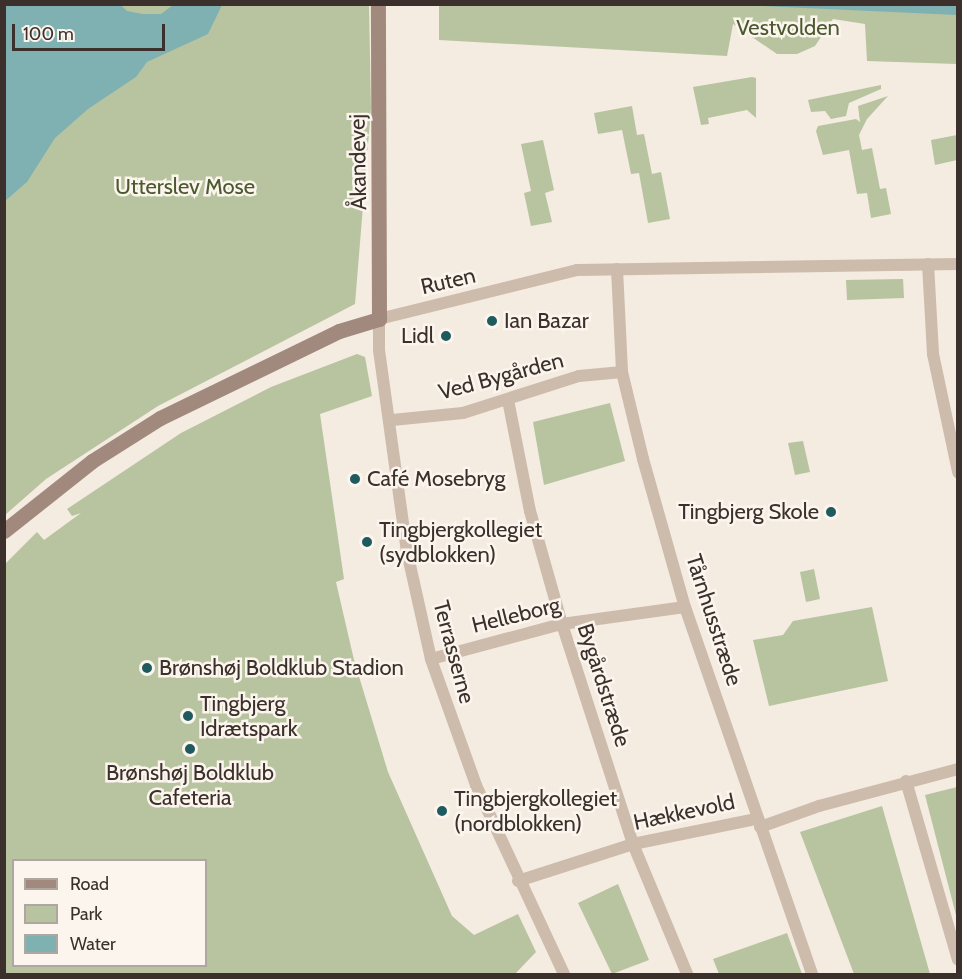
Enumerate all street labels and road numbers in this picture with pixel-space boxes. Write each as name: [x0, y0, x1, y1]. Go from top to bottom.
street label: Åkandevej: [344, 114, 372, 210]
street label: Ruten: [418, 262, 478, 300]
street label: Ved Bygården: [436, 347, 566, 405]
street label: Tårnhusstræde: [680, 551, 748, 689]
street label: Helleborg: [469, 591, 563, 639]
street label: Terrasserne: [428, 598, 480, 706]
street label: Bygårdstræde: [572, 620, 636, 750]
street label: Hækkevold: [631, 788, 737, 836]

